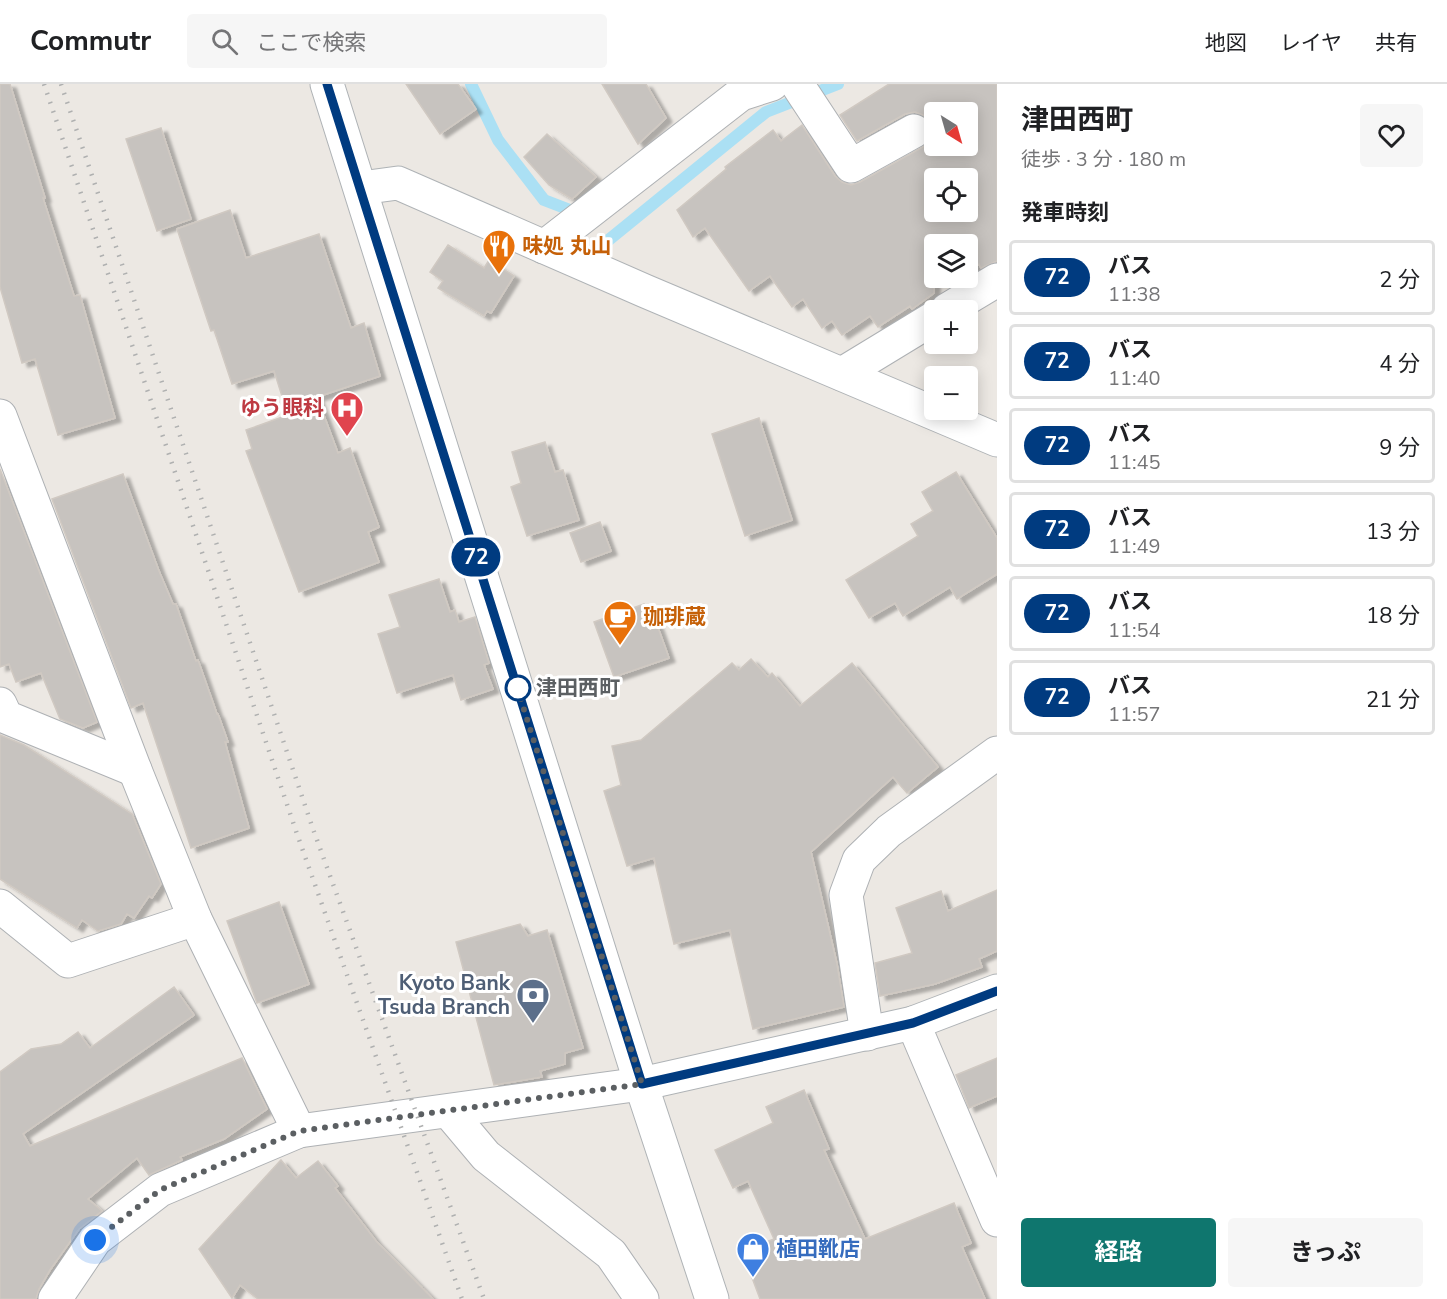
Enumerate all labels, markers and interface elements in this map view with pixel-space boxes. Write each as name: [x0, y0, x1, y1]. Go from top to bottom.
search box: [187, 14, 607, 68]
text: Commutr: [30, 22, 151, 60]
icon: search: [208, 25, 241, 58]
text: ここで検索: [256, 28, 366, 58]
text: 地図: [1205, 29, 1247, 57]
text: レイヤ: [1280, 29, 1342, 57]
text: 共有: [1375, 29, 1417, 57]
text: 津田西町: [1021, 101, 1133, 139]
north arrow: [924, 102, 978, 156]
map controls: [924, 102, 978, 420]
button: heart: [1360, 104, 1423, 167]
text: 徒歩 · 3 分 · 180 m: [1021, 146, 1186, 173]
button: locate: [924, 168, 978, 222]
text: 発車時刻: [1021, 198, 1109, 228]
restaurant icon: 味処 丸山: [481, 228, 517, 275]
place label: 味処 丸山: [522, 232, 612, 260]
button: layers: [924, 234, 978, 288]
text: バス: [1108, 251, 1152, 281]
text: 72: [1044, 263, 1070, 291]
text: 2 分: [1379, 265, 1420, 295]
text: 11:38: [1108, 281, 1161, 308]
button: +: [924, 300, 978, 354]
text: バス: [1108, 335, 1152, 365]
text: 72: [1044, 347, 1070, 375]
text: 4 分: [1379, 349, 1420, 379]
text: 11:40: [1108, 365, 1161, 392]
button: −: [924, 366, 978, 420]
hospital icon: ゆう眼科: [329, 390, 365, 437]
place label: ゆう眼科: [240, 394, 324, 422]
text: バス: [1108, 419, 1152, 449]
text: 72: [1044, 431, 1070, 459]
text: 9 分: [1379, 433, 1420, 463]
text: 11:45: [1108, 449, 1161, 476]
text: バス: [1108, 503, 1152, 533]
text: 72: [1044, 515, 1070, 543]
text: 13 分: [1366, 517, 1420, 547]
text: 11:49: [1108, 533, 1161, 560]
line badge: 72: [449, 538, 503, 576]
text: 72: [463, 543, 489, 571]
text: バス: [1108, 587, 1152, 617]
cafe icon: 珈琲蔵: [602, 599, 638, 646]
text: 72: [1044, 599, 1070, 627]
text: 18 分: [1366, 601, 1420, 631]
place label: 珈琲蔵: [643, 603, 706, 631]
text: 11:54: [1108, 617, 1161, 644]
text: バス: [1108, 671, 1152, 701]
place label: 津田西町: [536, 674, 620, 702]
marker: 津田西町: [505, 675, 531, 701]
text: 72: [1044, 683, 1070, 711]
text: 21 分: [1366, 685, 1420, 715]
text: 11:57: [1108, 701, 1161, 728]
place label: Kyoto Bank Tsuda Branch: [378, 969, 511, 1021]
bank icon: Kyoto Bank Tsuda Branch: [515, 977, 551, 1024]
button: 経路: [1021, 1218, 1216, 1287]
button: きっぷ: [1228, 1218, 1423, 1287]
your location: [80, 1225, 110, 1255]
shop icon: 植田靴店: [735, 1231, 771, 1278]
place label: 植田靴店: [776, 1235, 860, 1263]

